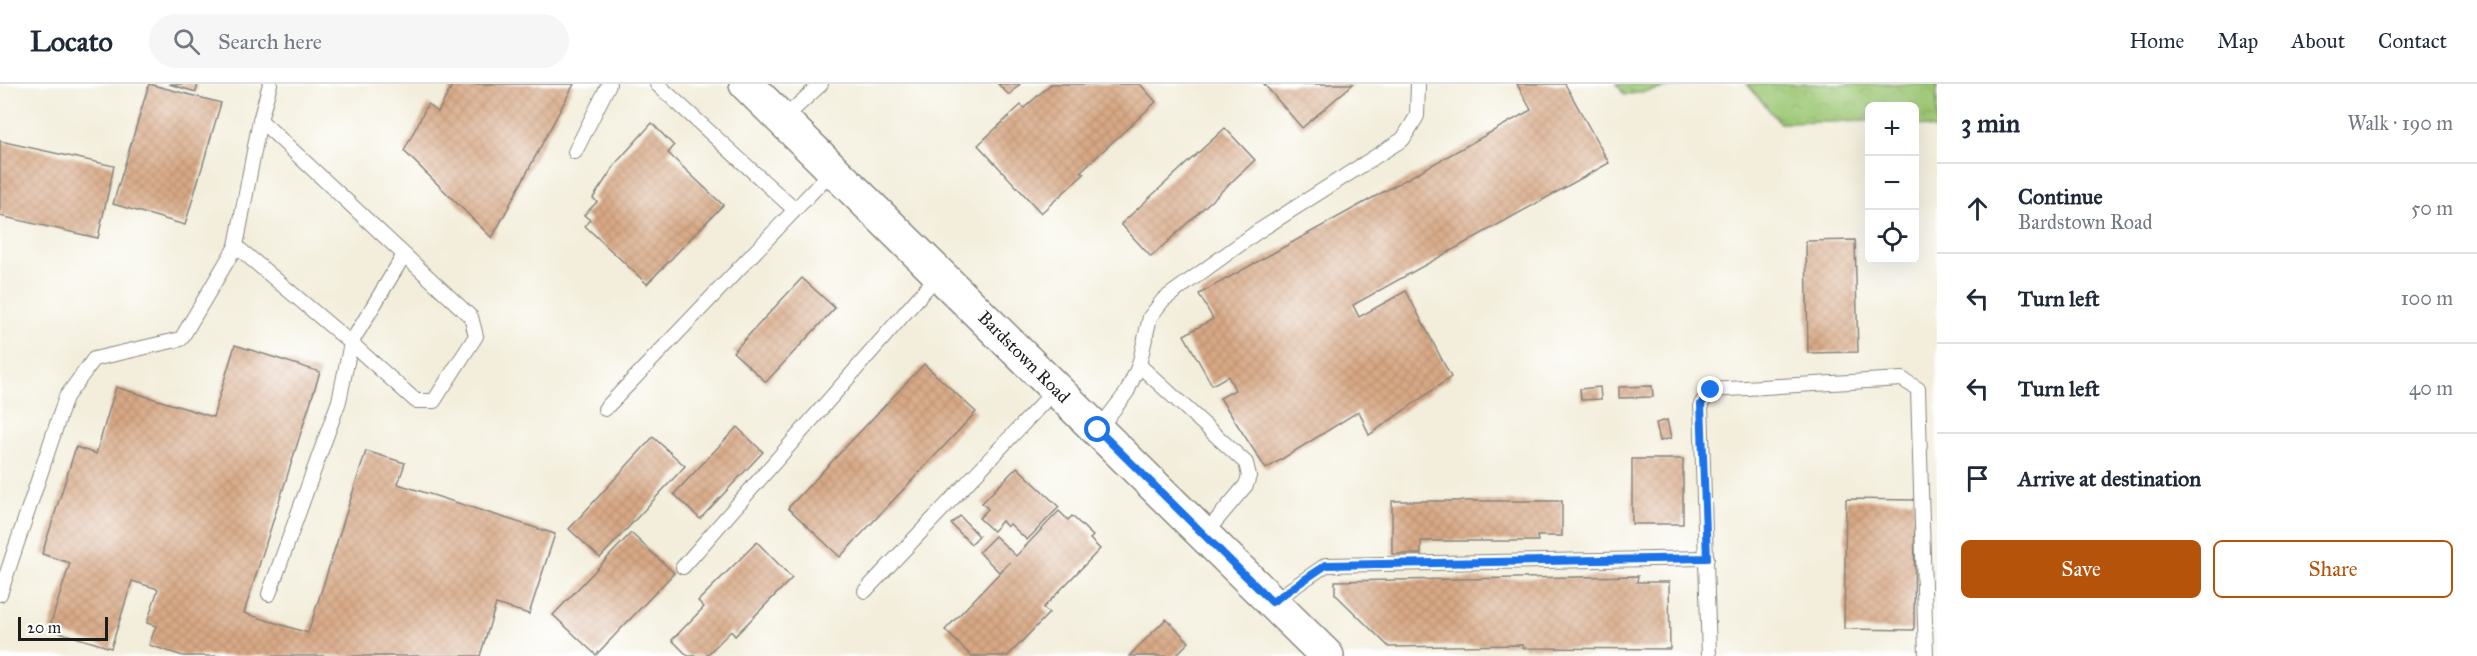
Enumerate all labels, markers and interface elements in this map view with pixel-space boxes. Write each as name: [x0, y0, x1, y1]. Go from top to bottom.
search box: [149, 14, 569, 68]
text: Locato: [30, 24, 113, 59]
icon: search: [170, 25, 203, 58]
text: Search here: [218, 28, 322, 55]
text: Home: [2129, 28, 2184, 54]
text: Map: [2217, 28, 2258, 54]
text: About: [2291, 28, 2345, 54]
text: Contact: [2378, 28, 2447, 54]
map controls: [1865, 102, 1919, 264]
button: +: [1865, 102, 1919, 156]
text: 3 min: [1961, 107, 2020, 139]
text: Walk · 190 m: [2348, 111, 2453, 135]
button: −: [1865, 156, 1919, 210]
text: Continue: [2018, 183, 2103, 210]
icon: ahead: [1961, 192, 1994, 225]
text: 50 m: [2411, 196, 2453, 220]
button: locate: [1865, 210, 1919, 264]
text: Bardstown Road: [2018, 210, 2153, 234]
icon: left: [1961, 282, 1994, 315]
text: Turn left: [2018, 285, 2100, 312]
text: 100 m: [2401, 286, 2453, 310]
street label: Bardstown Road: [973, 306, 1075, 408]
icon: left: [1961, 372, 1994, 405]
text: Turn left: [2018, 375, 2100, 402]
route end: [1697, 376, 1723, 402]
text: 40 m: [2409, 376, 2453, 400]
route start: [1084, 416, 1110, 442]
icon: arrive: [1961, 462, 1994, 495]
text: Arrive at destination: [2018, 465, 2201, 492]
button: Save: [1961, 540, 2201, 598]
button: Share: [2213, 540, 2453, 598]
scale bar: [18, 614, 108, 642]
text: 20 m: [27, 618, 61, 637]

